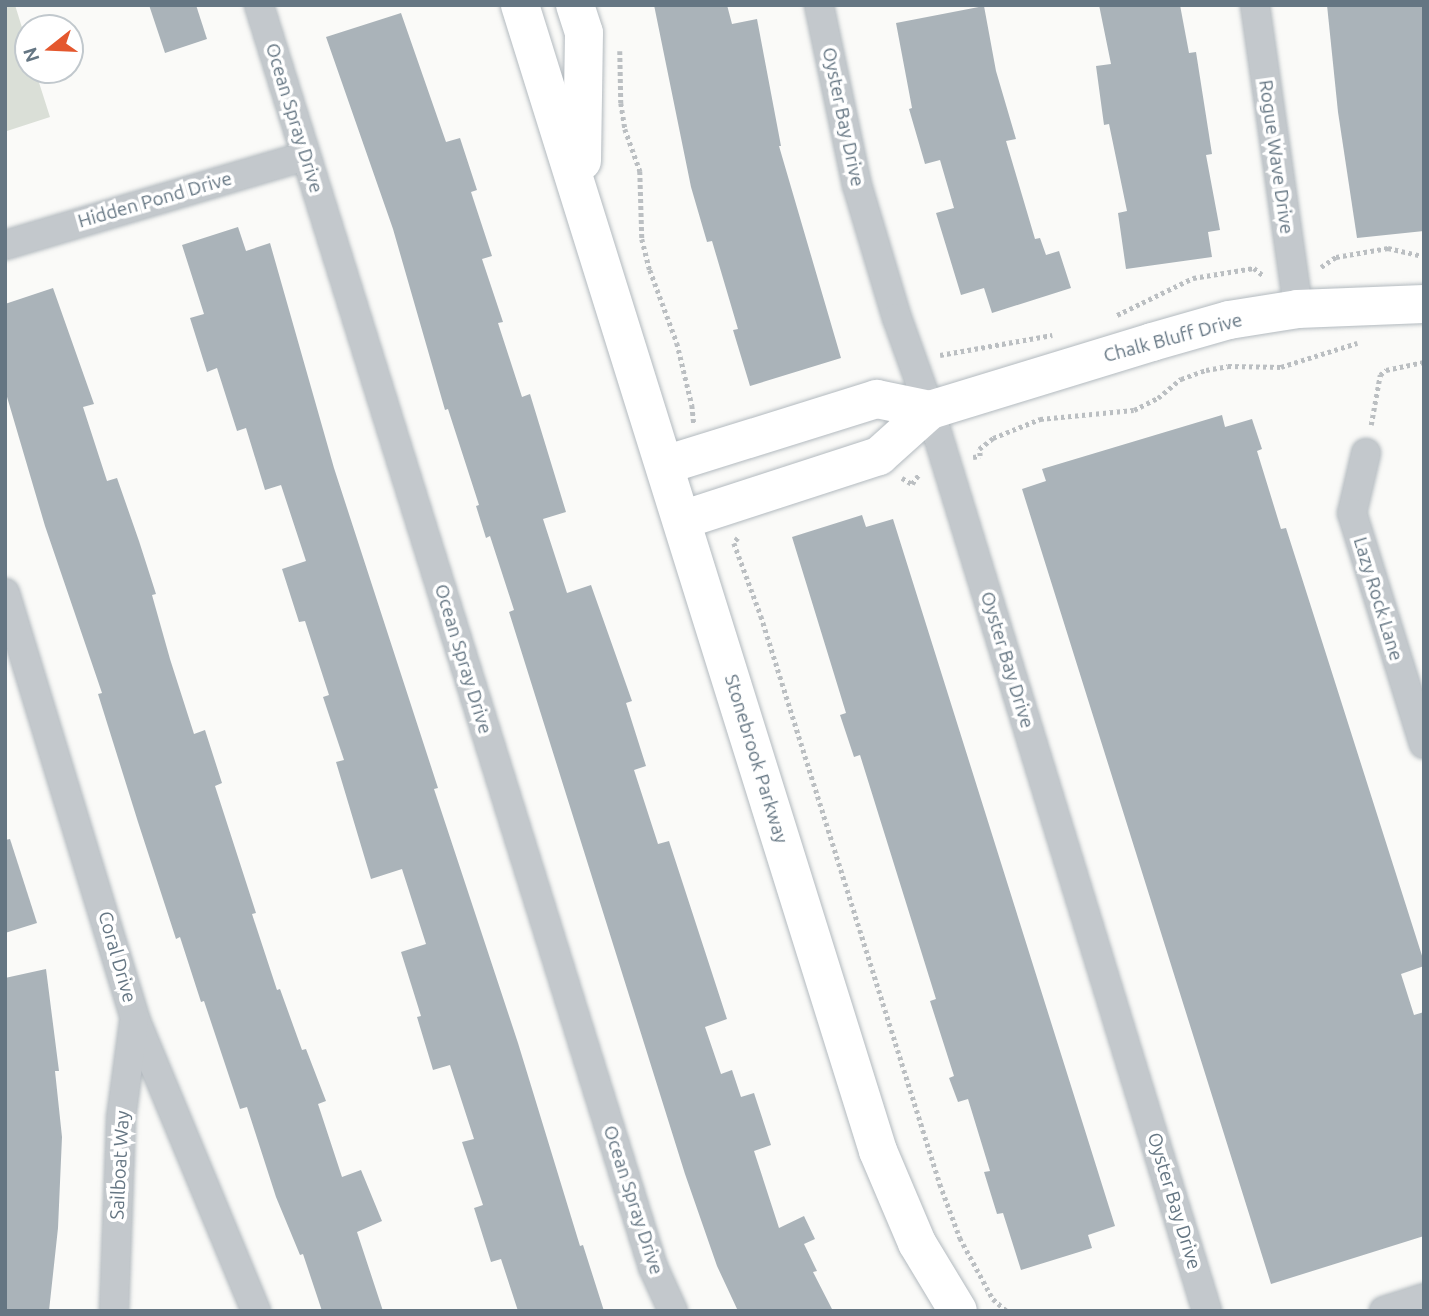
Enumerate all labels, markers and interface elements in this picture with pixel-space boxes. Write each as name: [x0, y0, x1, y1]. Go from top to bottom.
north arrow: [14, 14, 84, 84]
street label: Ocean Spray Drive: [260, 40, 328, 196]
text: N: [18, 45, 44, 65]
street label: Oyster Bay Drive: [817, 45, 869, 189]
street label: Rogue Wave Drive: [1254, 78, 1298, 236]
street label: Hidden Pond Drive: [75, 167, 235, 233]
street label: Chalk Bluff Drive: [1101, 309, 1245, 367]
street label: Lazy Rock Lane: [1348, 534, 1408, 664]
street label: Ocean Spray Drive: [429, 581, 497, 737]
street label: Oyster Bay Drive: [975, 589, 1039, 731]
street label: Stonebrook Parkway: [719, 672, 793, 846]
street label: Coral Drive: [93, 909, 141, 1005]
street label: Sailboat Way: [106, 1110, 134, 1220]
street label: Ocean Spray Drive: [598, 1123, 668, 1277]
street label: Oyster Bay Drive: [1142, 1130, 1206, 1272]

